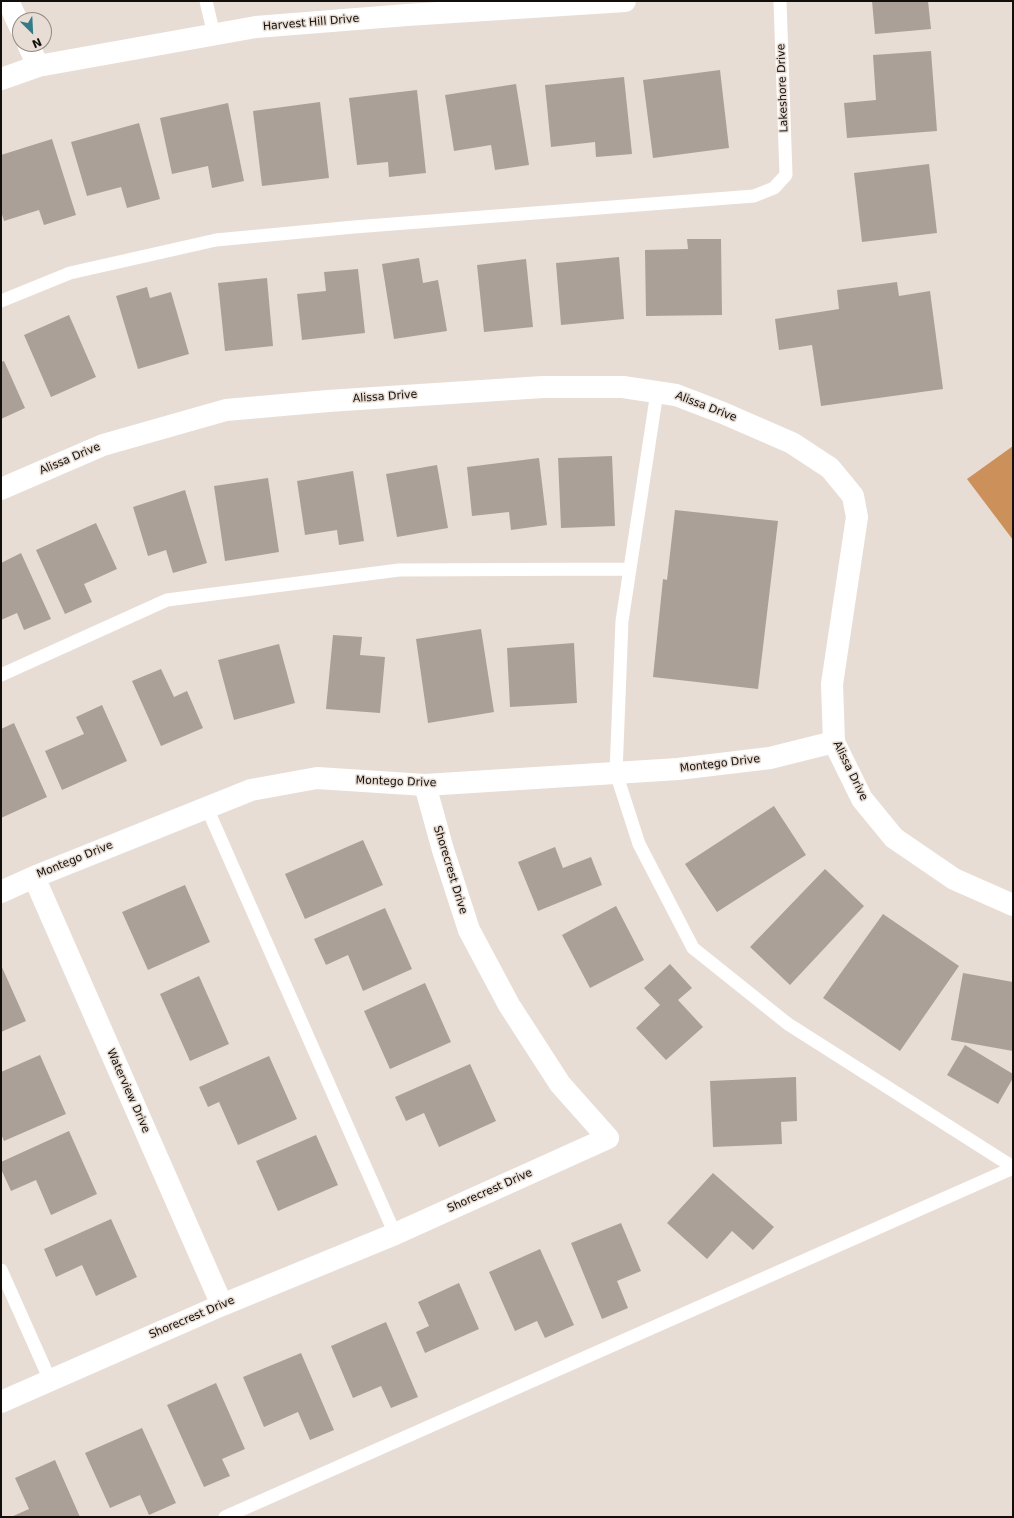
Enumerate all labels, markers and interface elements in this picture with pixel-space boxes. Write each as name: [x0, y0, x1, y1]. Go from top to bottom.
north arrow: [12, 12, 52, 52]
street label: Harvest Hill Drive: [262, 12, 360, 34]
text: N: [30, 35, 44, 50]
street label: Lakeshore Drive: [775, 43, 791, 133]
street label: Alissa Drive: [352, 388, 418, 406]
street label: Alissa Drive: [673, 389, 739, 425]
street label: Alissa Drive: [38, 440, 102, 478]
street label: Alissa Drive: [830, 739, 870, 803]
street label: Montego Drive: [679, 753, 761, 775]
street label: Montego Drive: [355, 774, 437, 790]
street label: Shorecrest Drive: [430, 824, 470, 916]
street label: Montego Drive: [35, 839, 115, 881]
street label: Waterview Drive: [104, 1047, 152, 1135]
street label: Shorecrest Drive: [445, 1166, 535, 1216]
street label: Shorecrest Drive: [147, 1294, 237, 1342]

